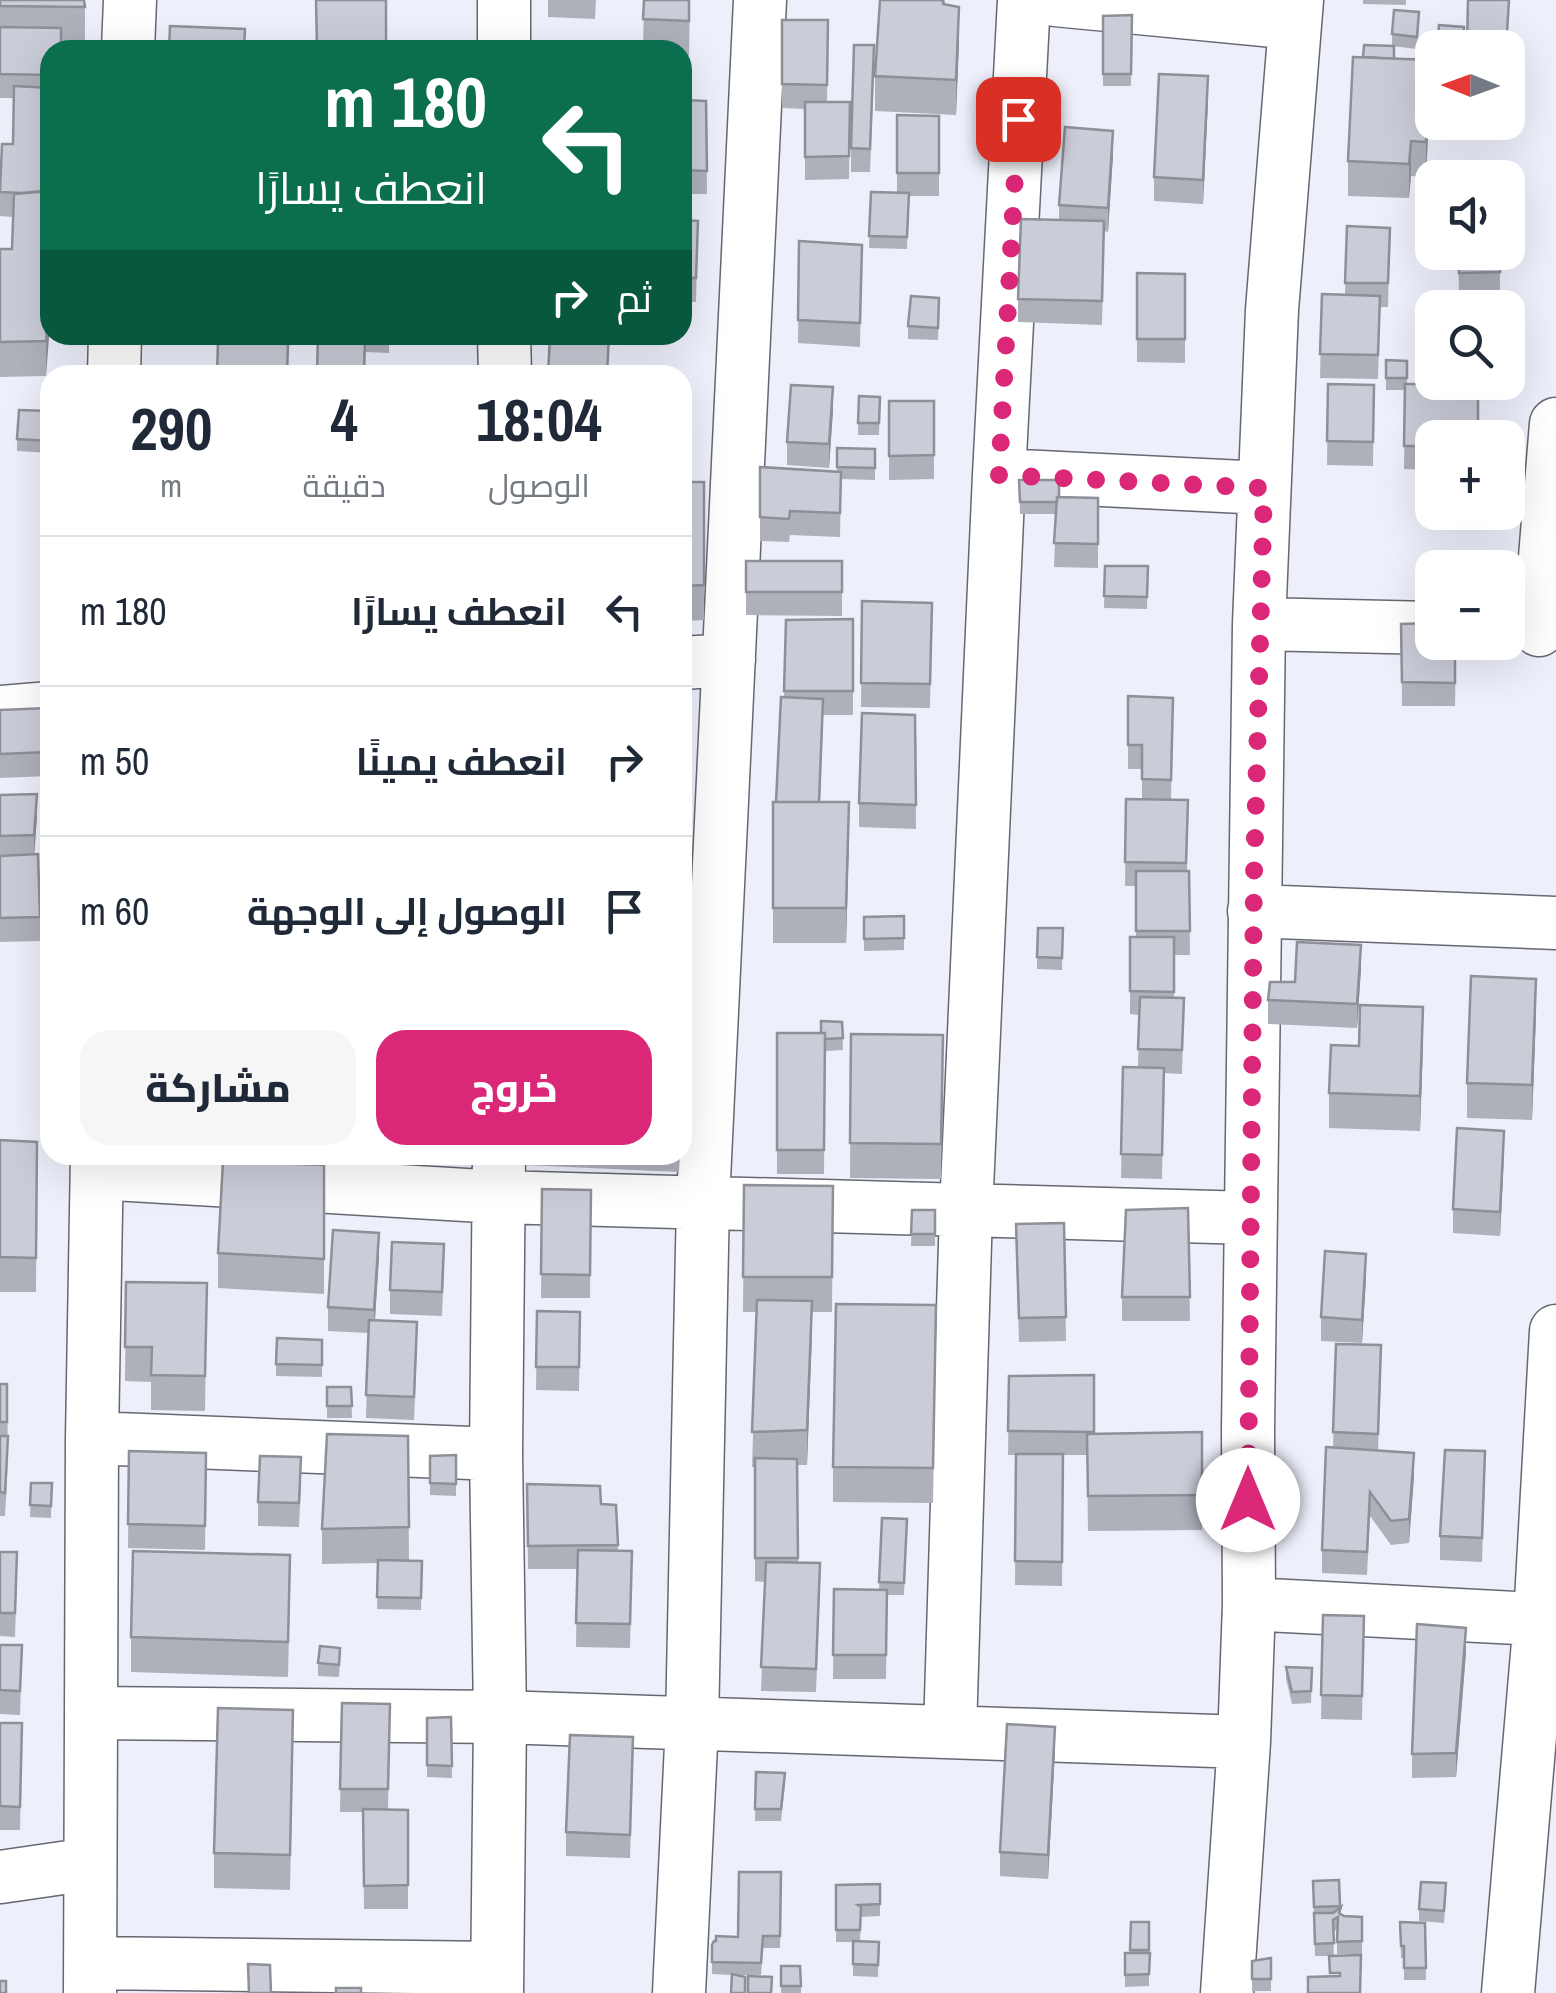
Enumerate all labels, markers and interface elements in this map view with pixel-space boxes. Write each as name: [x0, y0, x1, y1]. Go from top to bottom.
north arrow: [1415, 30, 1525, 140]
map controls: [1415, 30, 1525, 660]
text: 180 m: [324, 55, 487, 149]
pin: [976, 77, 1061, 162]
icon: left: [522, 80, 652, 210]
icon: arrive: [991, 92, 1046, 147]
text: انعطف يسارًا: [255, 157, 487, 218]
button: sound: [1415, 160, 1525, 270]
icon: right: [542, 270, 597, 325]
text: ثم: [617, 273, 652, 324]
button: search: [1415, 290, 1525, 400]
text: 4: [330, 379, 358, 460]
text: 18:04: [476, 379, 602, 460]
text: 290: [130, 388, 212, 469]
button: +: [1415, 420, 1525, 530]
text: m: [160, 464, 182, 507]
text: دقيقة: [303, 464, 386, 507]
text: الوصول: [488, 464, 590, 507]
button: −: [1415, 550, 1525, 660]
icon: left: [597, 584, 652, 639]
text: 180 m: [80, 586, 167, 637]
text: انعطف يسارًا: [351, 586, 567, 637]
icon: right: [597, 734, 652, 789]
text: 50 m: [80, 736, 149, 787]
text: انعطف يمينًا: [356, 736, 567, 787]
icon: arrive: [597, 884, 652, 939]
text: 60 m: [80, 886, 149, 937]
text: الوصول إلى الوجهة: [247, 886, 567, 937]
button: مشاركة: [80, 1030, 356, 1145]
button: خروج: [376, 1030, 652, 1145]
position arrow: [1196, 1448, 1300, 1552]

